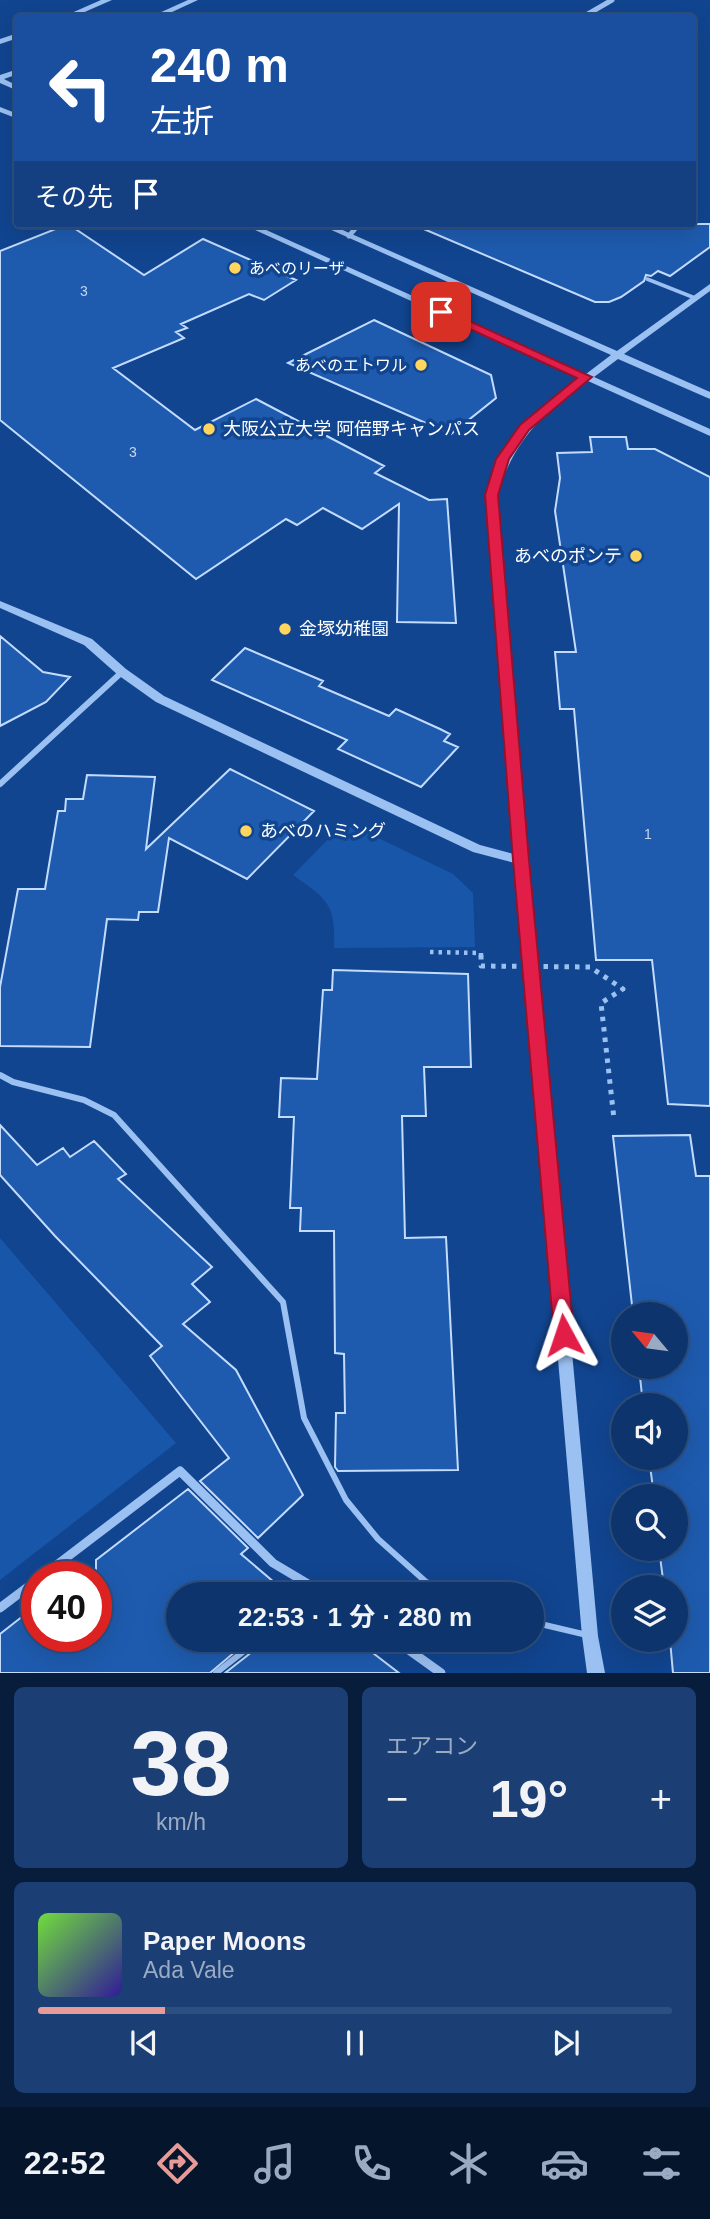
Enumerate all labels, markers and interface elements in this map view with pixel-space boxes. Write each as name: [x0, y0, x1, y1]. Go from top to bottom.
text: 240 m: [150, 38, 289, 92]
icon: left: [35, 42, 126, 133]
text: 左折: [150, 103, 214, 139]
icon: arrive: [127, 175, 165, 213]
text: その先: [35, 182, 113, 212]
marker: あべのリーザ: [227, 260, 243, 276]
place label: あべのリーザ: [249, 260, 345, 277]
pin: [411, 282, 471, 342]
house number: 3: [80, 283, 88, 299]
icon: arrive: [422, 293, 460, 331]
place label: あべのエトワル: [295, 357, 407, 374]
marker: あべのエトワル: [413, 357, 429, 373]
place label: 大阪公立大学 阿倍野キャンパス: [223, 419, 480, 439]
marker: 大阪公立大学 阿倍野キャンパス: [201, 421, 217, 437]
house number: 3: [129, 444, 137, 460]
place label: あべのポンテ: [514, 546, 622, 566]
marker: あべのポンテ: [628, 548, 644, 564]
place label: 金塚幼稚園: [299, 619, 389, 639]
marker: 金塚幼稚園: [277, 621, 293, 637]
place label: あべのハミング: [260, 821, 386, 841]
marker: あべのハミング: [238, 823, 254, 839]
house number: 1: [644, 826, 652, 842]
position arrow: [527, 1298, 601, 1372]
north arrow: [611, 1302, 688, 1379]
map controls: [611, 1302, 688, 1652]
button: sound: [611, 1393, 688, 1470]
button: search: [611, 1484, 688, 1561]
speed limit sign: 40: [21, 1561, 112, 1652]
button: layers: [611, 1575, 688, 1652]
text: 22:53 · 1 分 · 280 m: [238, 1602, 472, 1632]
text: 38: [130, 1713, 232, 1814]
text: エアコン: [386, 1733, 478, 1759]
text: 19°: [490, 1770, 568, 1828]
text: −: [386, 1778, 408, 1820]
text: +: [650, 1778, 672, 1820]
text: km/h: [156, 1809, 206, 1835]
text: Paper Moons: [143, 1926, 306, 1956]
text: Ada Vale: [143, 1957, 235, 1983]
icon: previous: [125, 2024, 163, 2062]
icon: pause: [336, 2024, 374, 2062]
icon: next: [547, 2024, 585, 2062]
icon: directions: [153, 2139, 202, 2188]
icon: music: [250, 2139, 299, 2188]
icon: phone: [347, 2139, 396, 2188]
icon: climate: [444, 2139, 493, 2188]
icon: car: [540, 2139, 589, 2188]
icon: filters: [637, 2139, 686, 2188]
text: 22:52: [24, 2145, 106, 2181]

